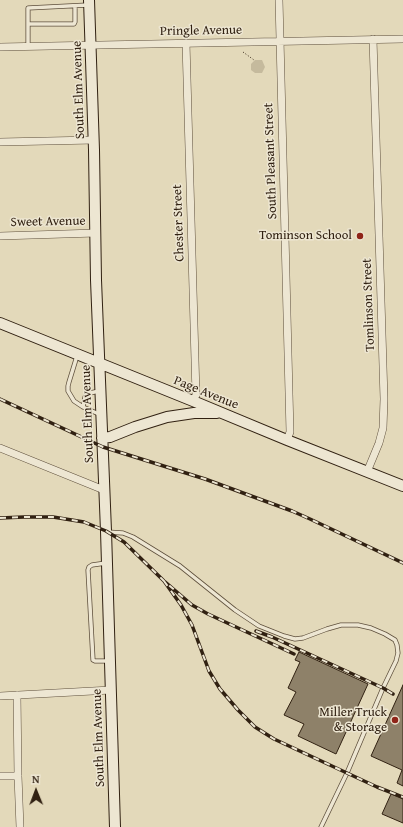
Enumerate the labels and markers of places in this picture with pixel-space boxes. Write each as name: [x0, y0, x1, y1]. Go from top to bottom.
place label: Tominson School: [259, 228, 352, 244]
marker: Tominson School: [355, 231, 365, 241]
place label: Miller Truck & Storage: [319, 705, 387, 736]
marker: Miller Truck & Storage: [390, 715, 400, 725]

